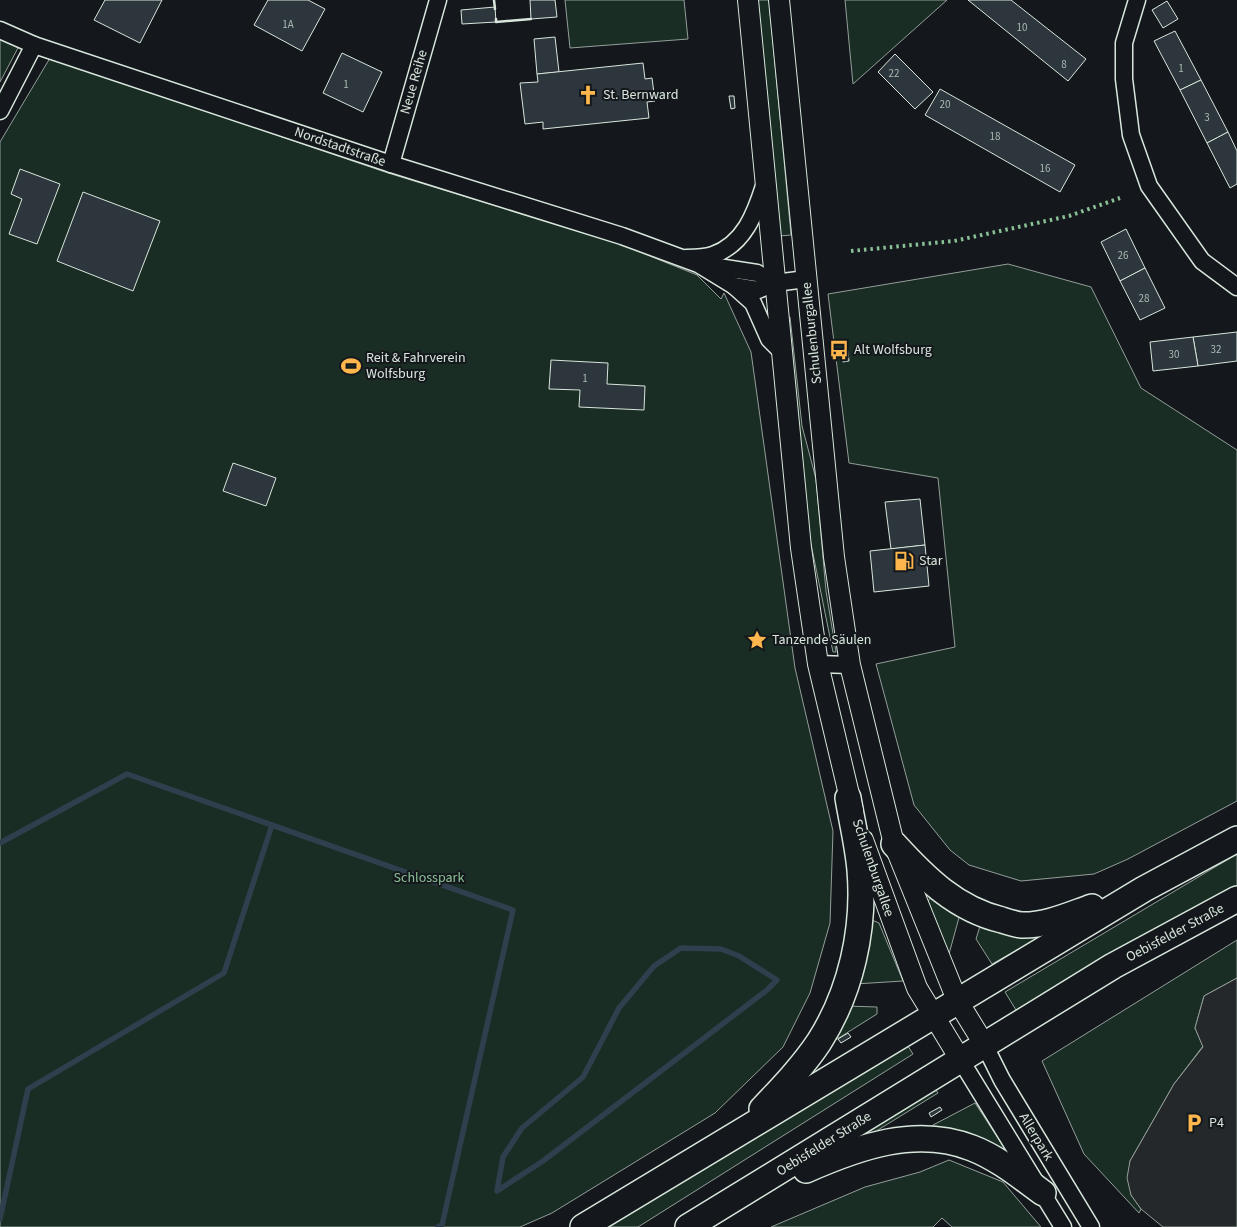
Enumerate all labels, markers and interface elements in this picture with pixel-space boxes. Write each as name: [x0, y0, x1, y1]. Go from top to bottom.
house number: 1A: [282, 17, 294, 32]
house number: 10: [1017, 20, 1027, 35]
street label: Neue Reihe: [395, 47, 433, 117]
house number: 8: [1061, 57, 1067, 72]
house number: 1: [1178, 61, 1184, 76]
house number: 22: [889, 66, 899, 81]
house number: 1: [343, 77, 349, 92]
church icon: St. Bernward: [577, 84, 599, 106]
place label: St. Bernward: [603, 85, 678, 105]
house number: 20: [940, 97, 950, 112]
house number: 3: [1204, 110, 1210, 125]
street label: Nordstadtstraße: [292, 122, 388, 172]
house number: 18: [990, 129, 1001, 144]
house number: 16: [1040, 161, 1051, 176]
house number: 26: [1118, 248, 1129, 263]
street label: Schulenburgallee: [797, 281, 827, 385]
house number: 28: [1139, 291, 1150, 306]
bus stop icon: Alt Wolfsburg: [828, 339, 850, 361]
place label: Alt Wolfsburg: [854, 340, 932, 360]
house number: 32: [1211, 342, 1221, 357]
house number: 30: [1169, 347, 1179, 362]
place label: Reit & Fahrverein Wolfsburg: [366, 348, 466, 384]
sports icon: Reit & Fahrverein Wolfsburg: [340, 355, 362, 377]
house number: 1: [582, 371, 588, 386]
fuel station icon: Star: [893, 550, 915, 572]
place label: Star: [919, 551, 943, 571]
place icon: Tanzende Säulen: [746, 629, 768, 651]
place label: Tanzende Säulen: [772, 630, 871, 650]
street label: Schulenburgallee: [847, 816, 899, 920]
park label: Schlosspark: [394, 868, 464, 888]
street label: Oebisfelder Straße: [1122, 899, 1228, 967]
street label: Oebisfelder Straße: [773, 1107, 875, 1181]
street label: Allerpark: [1014, 1109, 1058, 1165]
parking icon: P4: [1183, 1112, 1205, 1134]
place label: P4: [1209, 1113, 1224, 1133]

